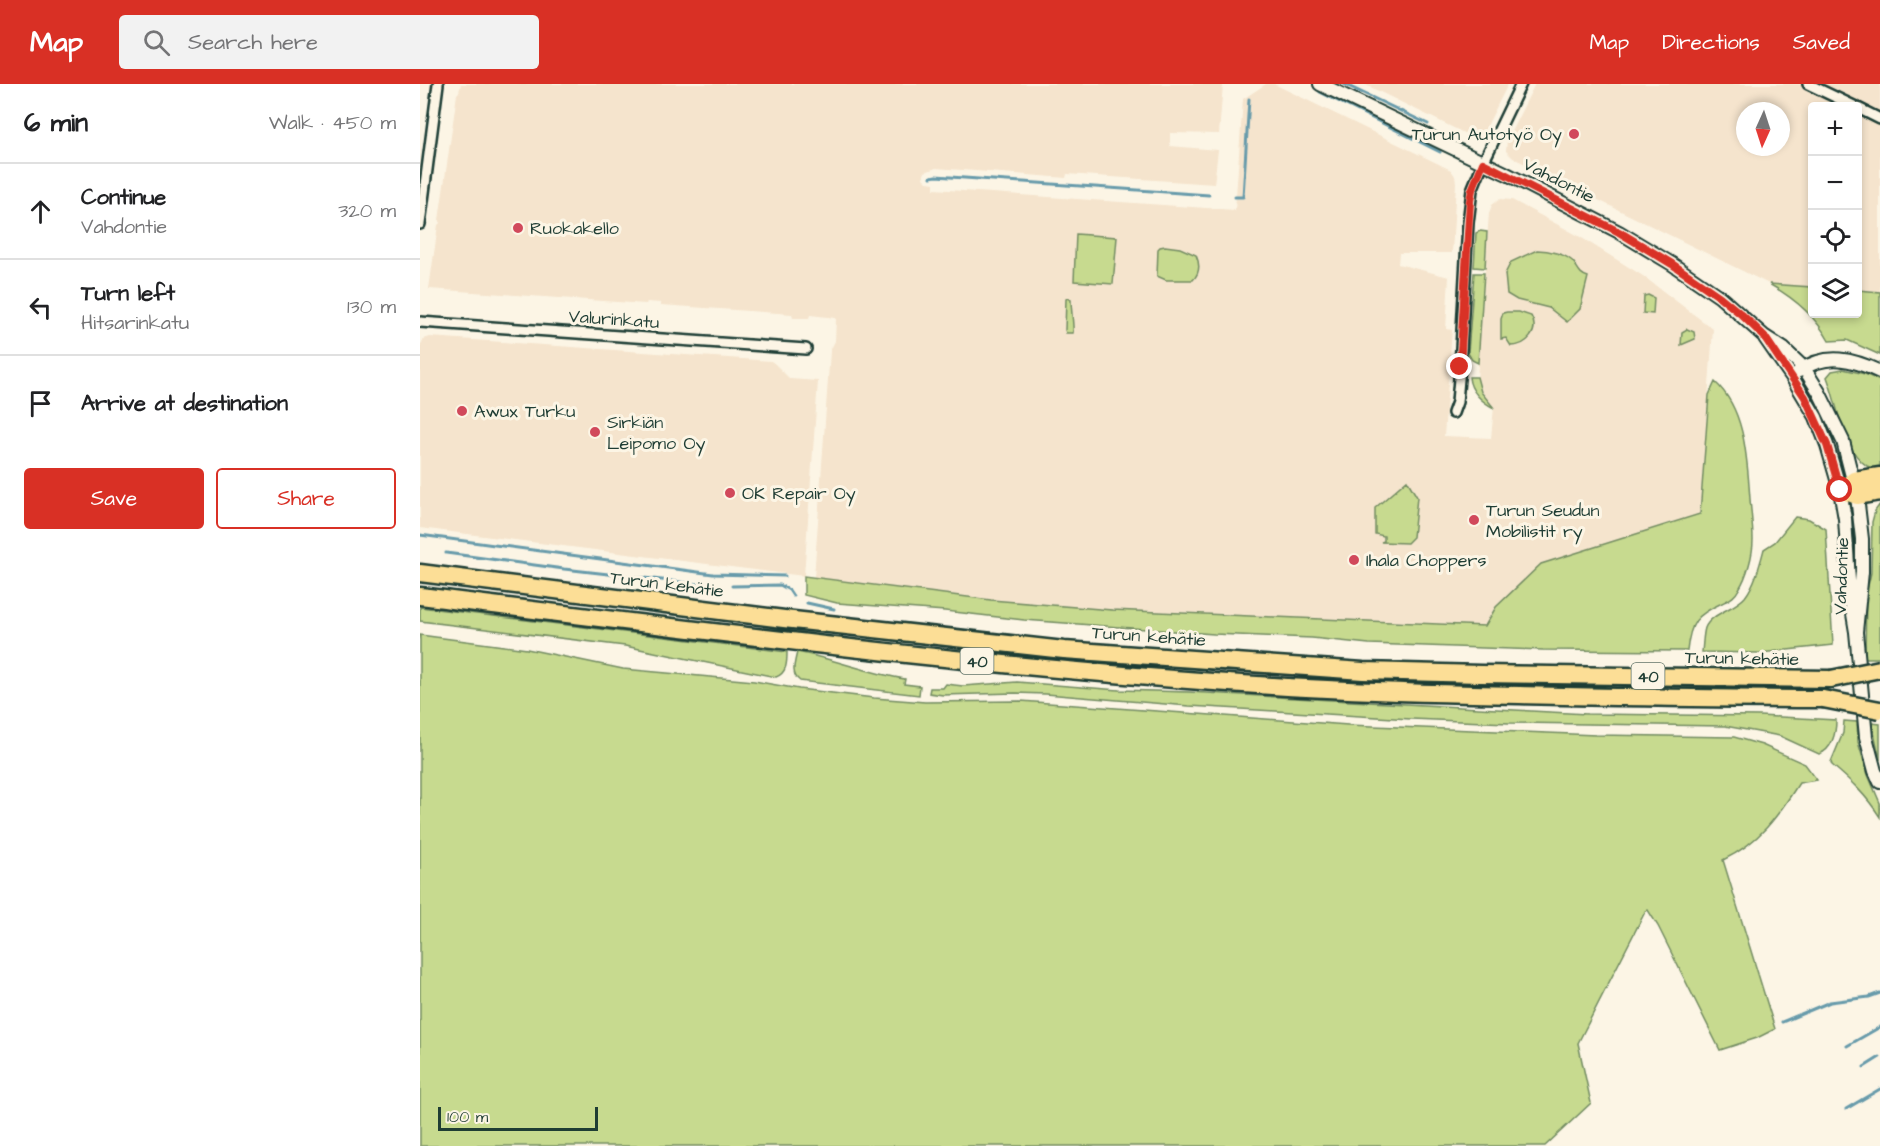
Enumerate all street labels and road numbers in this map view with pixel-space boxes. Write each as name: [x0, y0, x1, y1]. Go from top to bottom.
street label: Vahdontie: [1519, 152, 1599, 209]
street label: Valurinkatu: [568, 304, 660, 335]
street label: Vahdontie: [1828, 537, 1855, 615]
street label: Turun kehätie: [609, 565, 725, 604]
street label: Turun kehätie: [1091, 620, 1207, 653]
street label: Turun kehätie: [1685, 645, 1800, 672]
road number: 40: [960, 648, 994, 674]
road number: 40: [1632, 663, 1664, 689]

